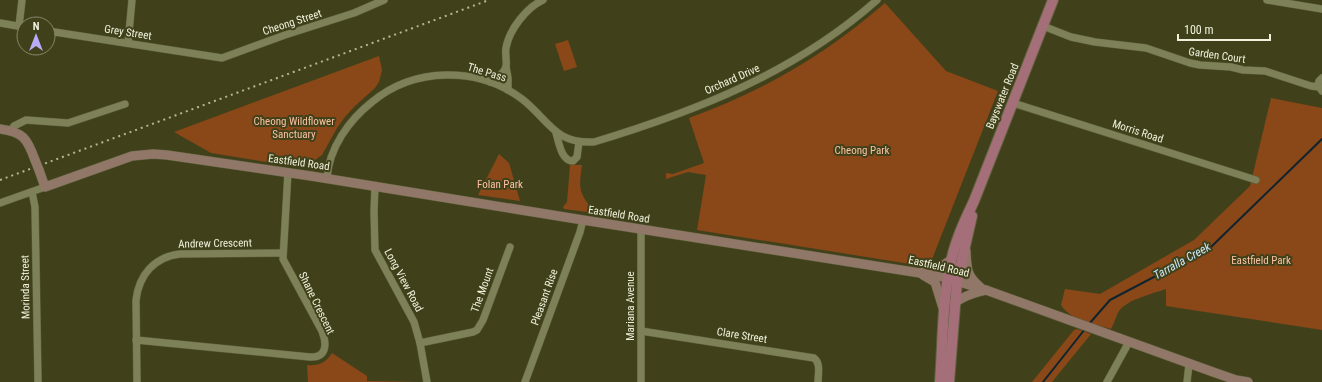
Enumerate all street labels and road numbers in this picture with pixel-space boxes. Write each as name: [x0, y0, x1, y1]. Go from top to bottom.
street label: Cheong Street: [261, 7, 323, 38]
street label: Grey Street: [103, 22, 153, 43]
street label: Garden Court: [1188, 45, 1246, 66]
street label: The Pass: [466, 60, 508, 85]
street label: Bayswater Road: [983, 61, 1022, 131]
street label: Orchard Drive: [703, 62, 762, 97]
street label: Morris Road: [1111, 117, 1165, 146]
street label: Eastfield Road: [267, 152, 331, 173]
street label: Eastfield Road: [587, 203, 651, 226]
street label: Andrew Crescent: [178, 236, 252, 251]
street label: Long View Road: [381, 246, 426, 314]
street label: Eastfield Road: [907, 253, 971, 280]
street label: Morinda Street: [18, 255, 33, 319]
street label: The Mount: [468, 266, 497, 314]
street label: Pleasant Rise: [528, 267, 561, 327]
street label: Shane Crescent: [296, 270, 337, 337]
street label: Mariana Avenue: [624, 271, 637, 341]
street label: Clare Street: [716, 325, 768, 346]

